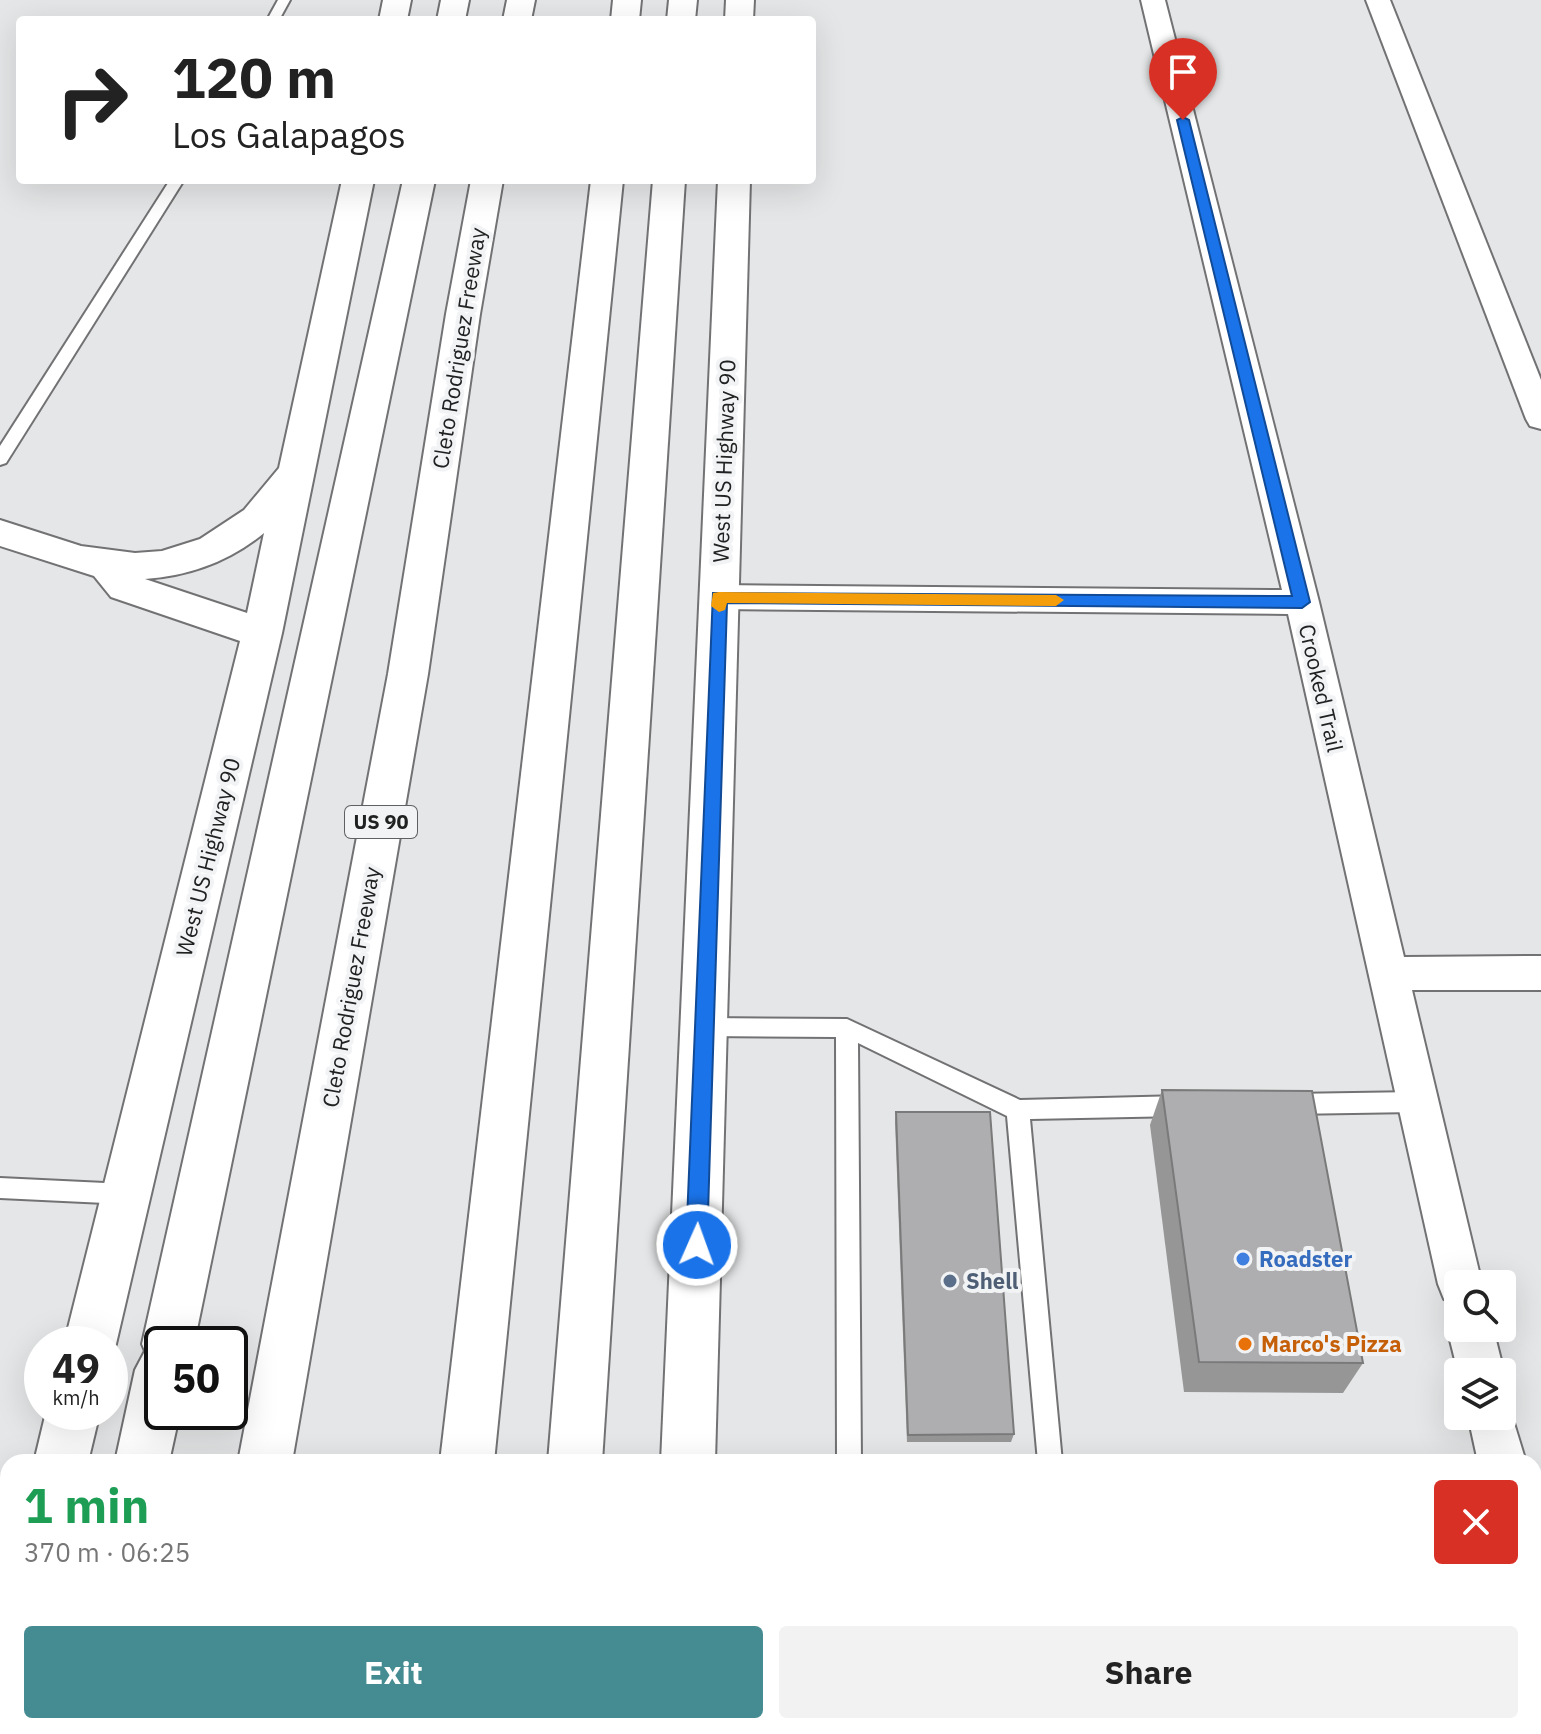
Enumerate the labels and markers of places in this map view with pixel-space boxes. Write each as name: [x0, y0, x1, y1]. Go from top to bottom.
pin: [1149, 38, 1217, 120]
place label: Roadster: [1259, 1244, 1352, 1273]
marker: Roadster: [1234, 1250, 1252, 1268]
place label: Shell: [966, 1266, 1019, 1295]
marker: Shell: [941, 1272, 959, 1290]
place label: Marco's Pizza: [1261, 1329, 1402, 1358]
marker: Marco's Pizza: [1236, 1335, 1254, 1353]

